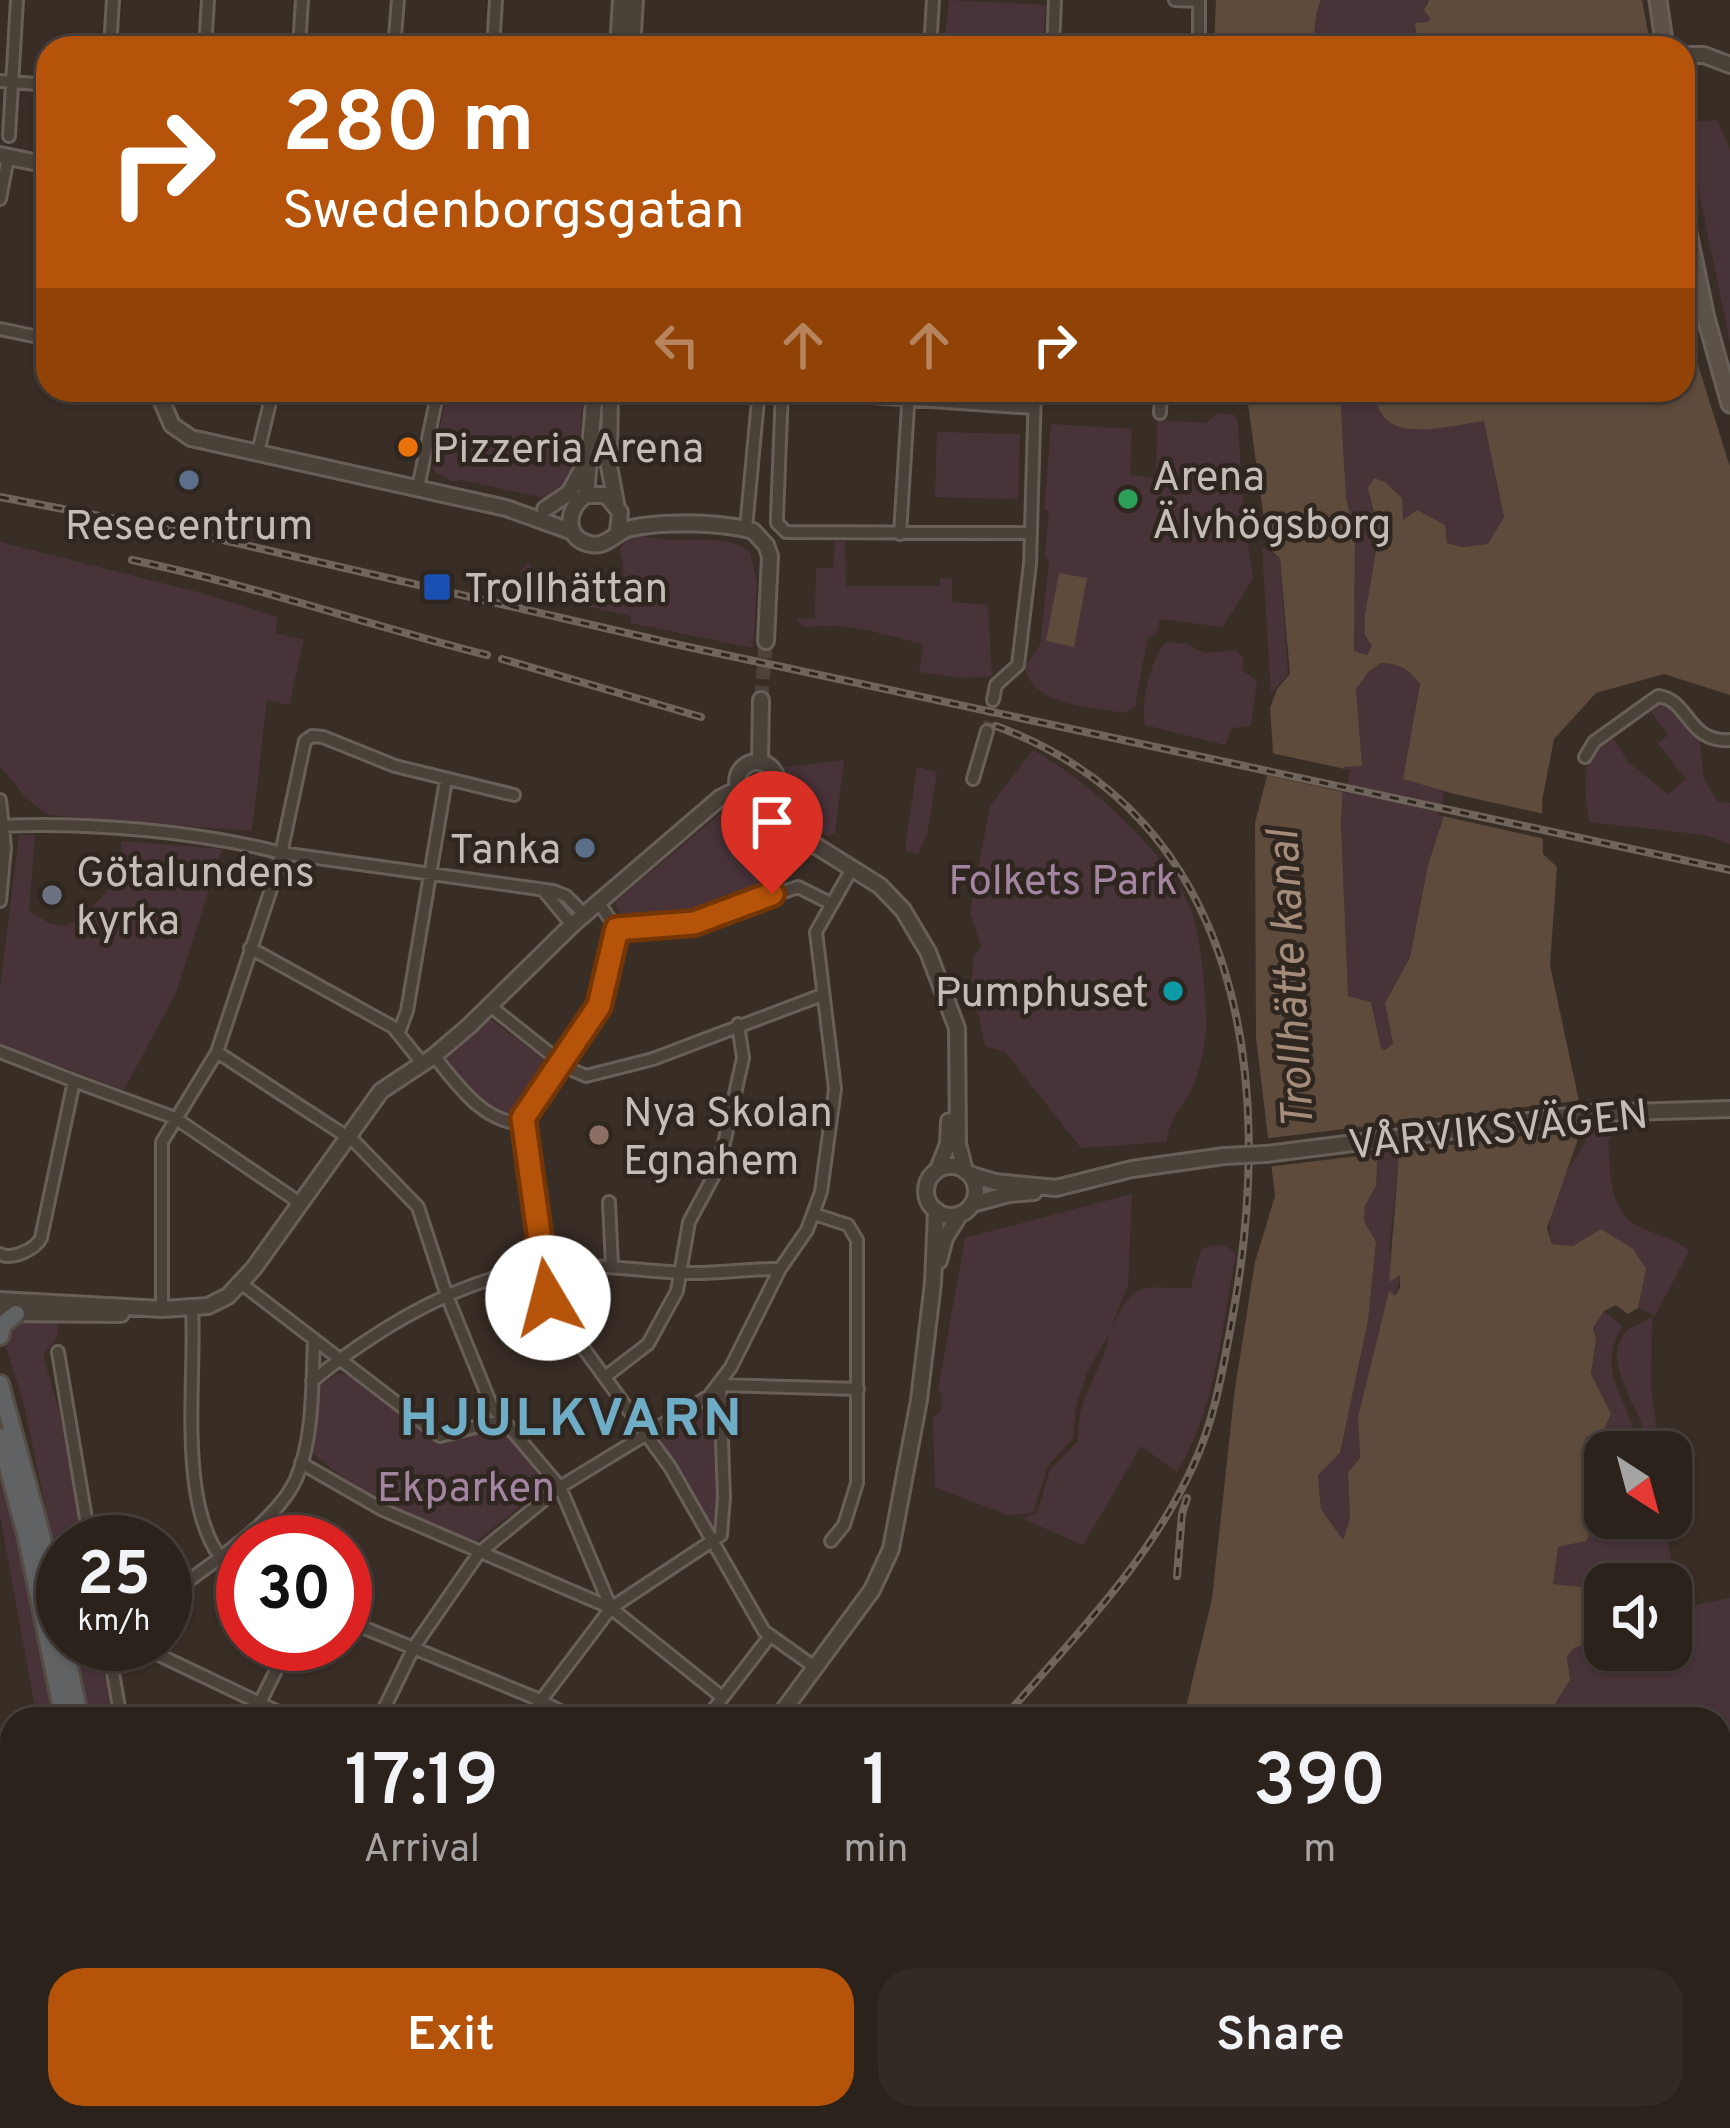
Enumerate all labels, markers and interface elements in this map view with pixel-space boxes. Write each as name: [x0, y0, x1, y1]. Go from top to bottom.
text: 280 m: [282, 75, 535, 181]
icon: right: [84, 84, 240, 240]
text: Swedenborgsgatan: [282, 179, 745, 248]
icon: left: [644, 312, 710, 378]
icon: ahead: [770, 312, 836, 378]
icon: ahead: [896, 312, 962, 378]
icon: right: [1022, 312, 1088, 378]
place label: Pizzeria Arena: [432, 425, 704, 478]
marker: Pizzeria Arena: [395, 434, 421, 460]
place label: Arena Älvhögsborg: [1152, 453, 1391, 554]
marker: Resecentrum: [176, 467, 202, 493]
marker: Arena Älvhögsborg: [1115, 486, 1141, 512]
place label: Resecentrum: [65, 502, 313, 555]
place label: Trollhättan: [464, 565, 668, 618]
marker: Trollhättan: [421, 571, 453, 603]
pin: [721, 771, 823, 894]
icon: arrive: [739, 789, 805, 855]
place label: Tanka: [450, 826, 561, 879]
water label: Trollhätte kanal: [1257, 826, 1330, 1131]
marker: Tanka: [572, 835, 598, 861]
place label: Götalundens kyrka: [76, 849, 315, 950]
park label: Folkets Park: [948, 857, 1178, 910]
marker: Götalundens kyrka: [39, 882, 65, 908]
place label: Pumphuset: [935, 969, 1149, 1022]
marker: Pumphuset: [1160, 978, 1186, 1004]
place label: Nya Skolan Egnahem: [623, 1089, 833, 1190]
street label: VÅRVIKSVÄGEN: [1346, 1089, 1651, 1175]
marker: Nya Skolan Egnahem: [586, 1122, 612, 1148]
position arrow: [485, 1235, 611, 1361]
district label: HJULKVARN: [399, 1387, 745, 1456]
north arrow: [1584, 1431, 1692, 1539]
map controls: [1584, 1431, 1692, 1671]
park label: Ekparken: [377, 1464, 555, 1517]
speed limit sign: 30: [216, 1515, 372, 1671]
text: 25: [77, 1540, 151, 1616]
button: sound: [1584, 1563, 1692, 1671]
text: km/h: [78, 1604, 150, 1641]
text: 17:19: [345, 1739, 499, 1831]
text: 1: [862, 1739, 890, 1831]
text: 390: [1253, 1739, 1386, 1831]
text: Arrival: [364, 1827, 480, 1876]
text: min: [843, 1827, 908, 1876]
text: m: [1303, 1827, 1336, 1876]
button: Exit: [48, 1968, 854, 2106]
button: Share: [878, 1968, 1683, 2106]

